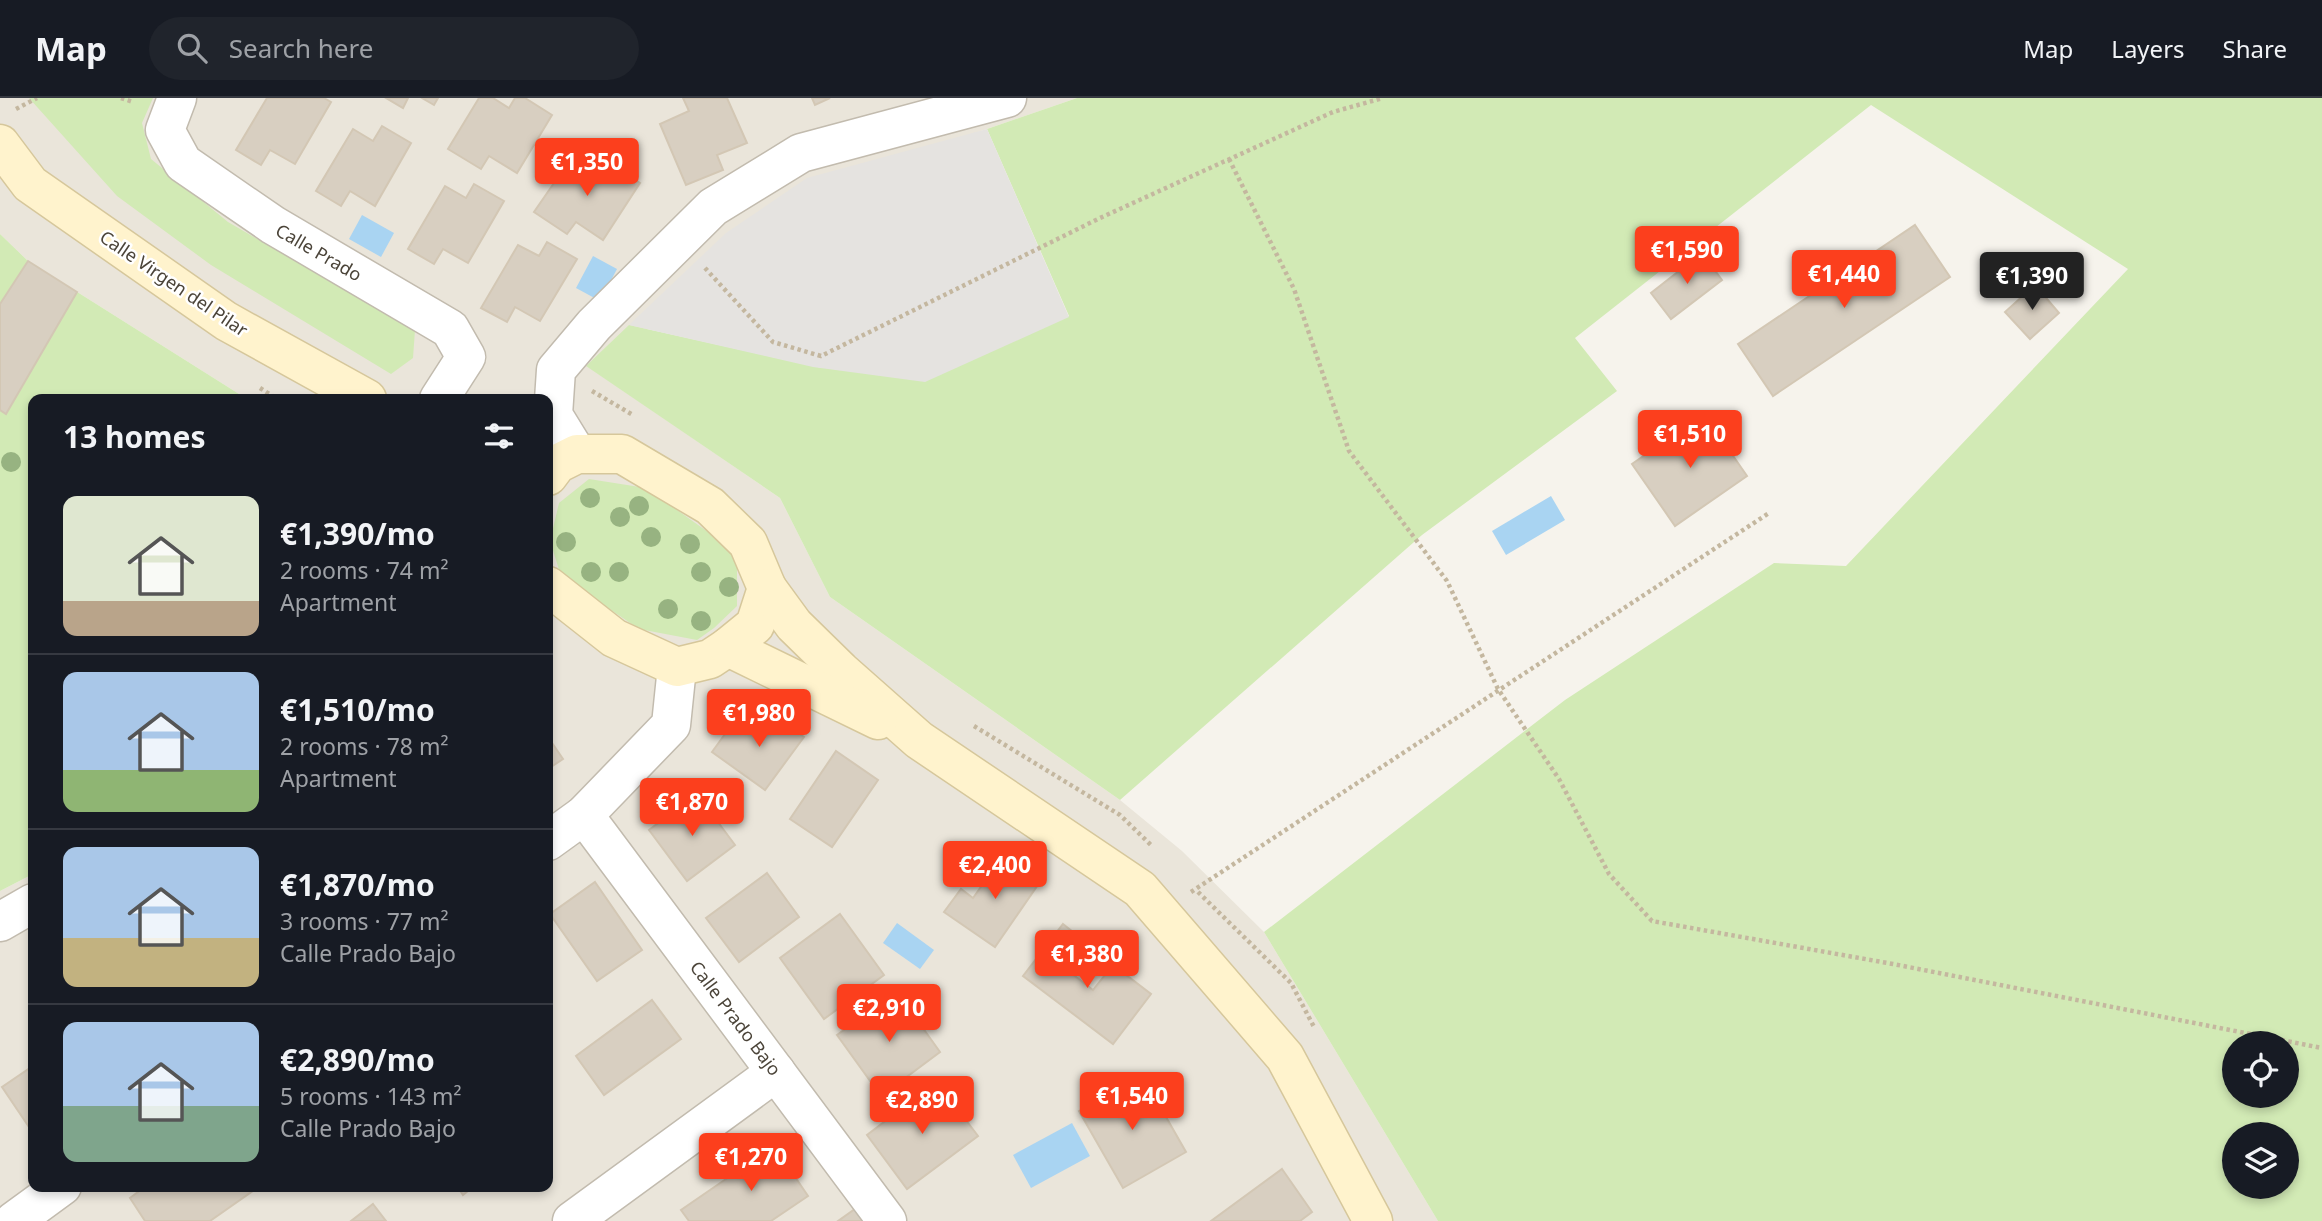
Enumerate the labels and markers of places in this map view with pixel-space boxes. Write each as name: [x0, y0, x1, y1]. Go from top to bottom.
pin: €1,350: [530, 139, 644, 198]
pin: €1,590: [1630, 226, 1744, 286]
pin: €1,440: [1787, 250, 1901, 310]
pin: €1,390: [1975, 252, 2089, 312]
pin: €1,510: [1633, 410, 1747, 470]
pin: €1,980: [702, 690, 816, 749]
pin: €1,870: [635, 778, 749, 838]
pin: €2,400: [938, 842, 1052, 901]
pin: €1,380: [1030, 930, 1144, 990]
pin: €2,910: [832, 984, 946, 1044]
pin: €1,540: [1075, 1072, 1189, 1132]
pin: €2,890: [865, 1076, 979, 1136]
pin: €1,270: [694, 1134, 808, 1193]

